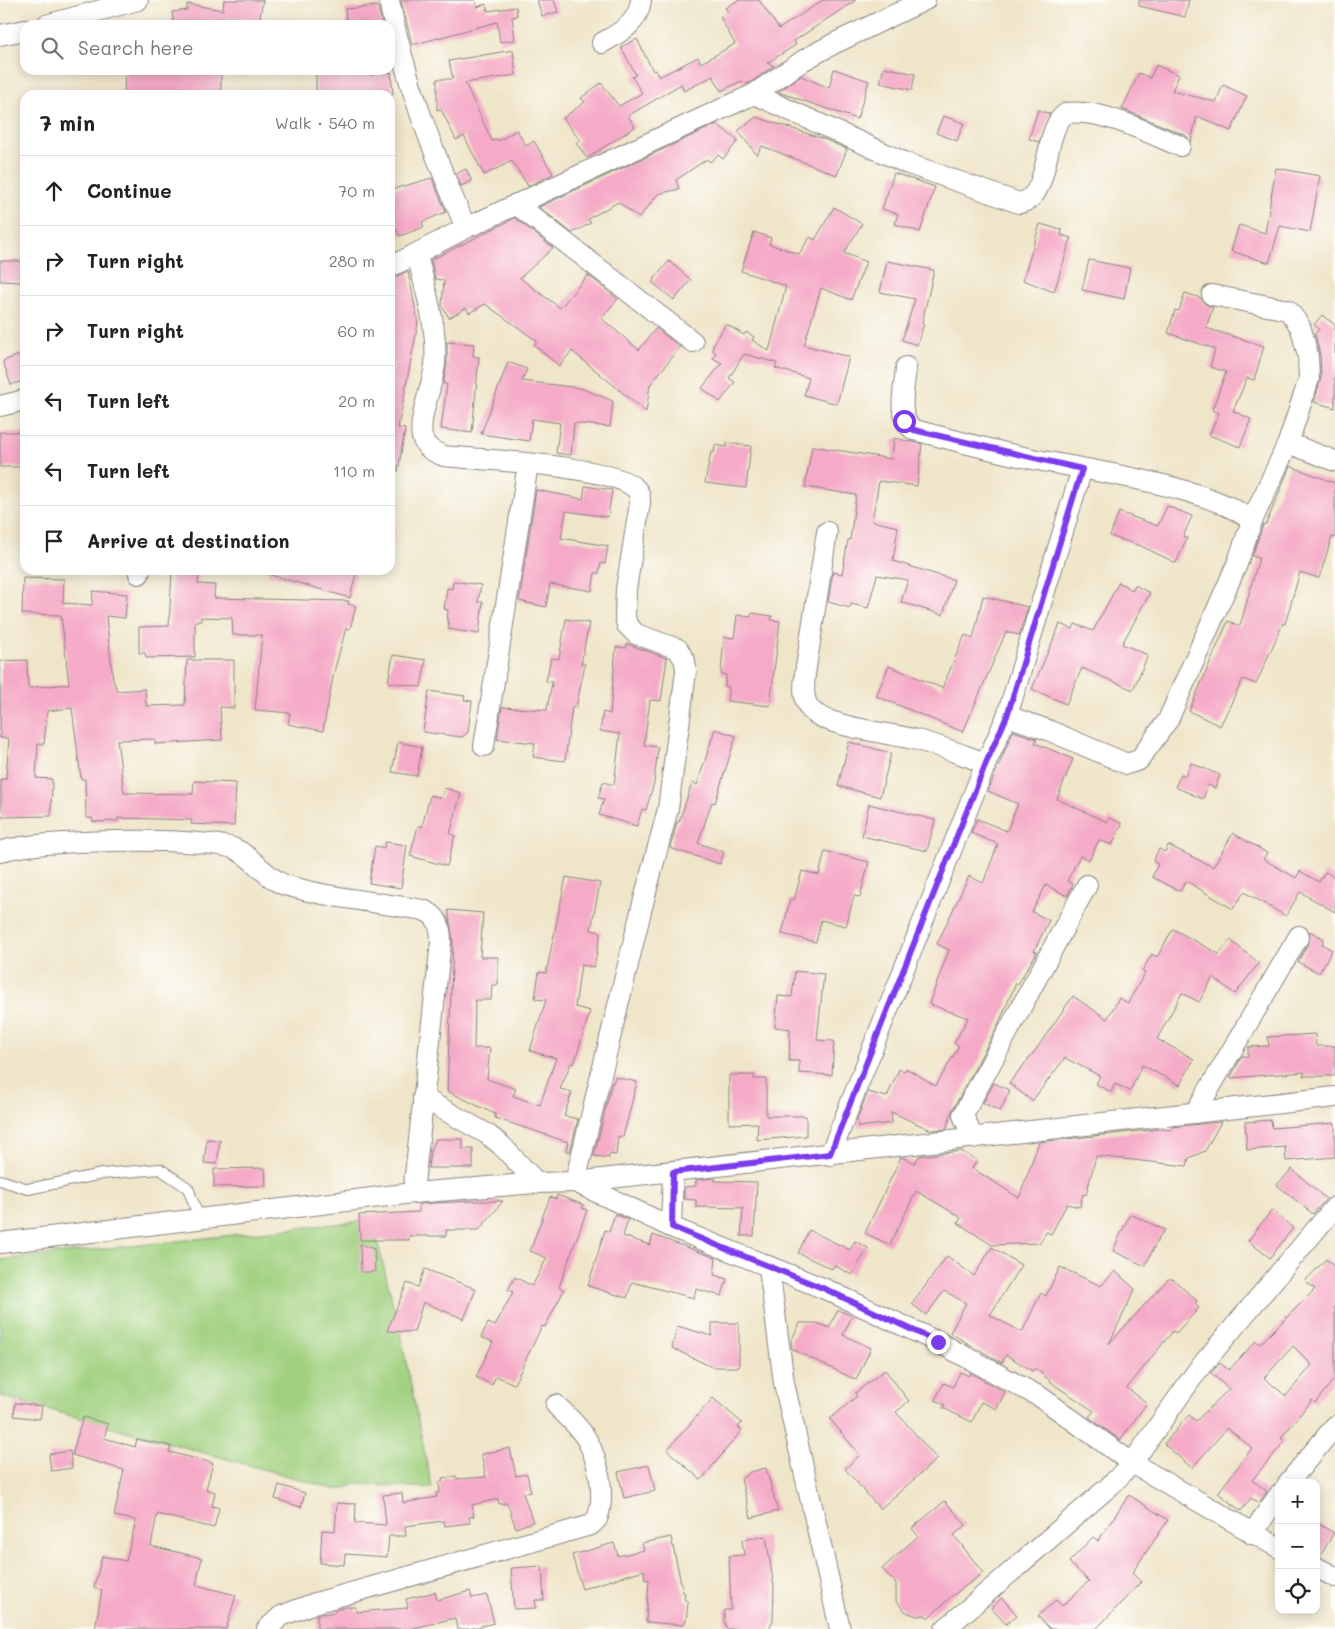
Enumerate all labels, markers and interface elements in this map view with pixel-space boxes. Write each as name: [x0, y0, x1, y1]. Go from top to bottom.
search box: [20, 20, 395, 75]
icon: search: [38, 34, 66, 62]
text: Search here: [78, 35, 194, 60]
text: 7 min: [40, 109, 95, 136]
text: Walk · 540 m: [275, 112, 375, 133]
icon: ahead: [40, 177, 68, 205]
text: Continue: [87, 178, 172, 203]
text: 70 m: [338, 180, 375, 201]
icon: right: [40, 247, 68, 275]
text: Turn right: [87, 248, 184, 273]
text: 280 m: [329, 250, 375, 271]
icon: right: [40, 317, 68, 345]
text: Turn right: [87, 318, 184, 343]
text: 60 m: [338, 320, 375, 341]
icon: left: [40, 387, 68, 415]
text: Turn left: [87, 388, 170, 413]
text: 20 m: [338, 390, 375, 411]
route start: [893, 410, 916, 433]
icon: left: [40, 457, 68, 485]
text: Turn left: [87, 458, 170, 483]
text: 110 m: [333, 460, 375, 481]
icon: arrive: [40, 527, 68, 555]
text: Arrive at destination: [87, 528, 290, 553]
route end: [927, 1331, 950, 1354]
map controls: [1275, 1479, 1320, 1614]
button: +: [1275, 1479, 1320, 1524]
button: −: [1275, 1524, 1320, 1569]
button: locate: [1275, 1569, 1320, 1614]

